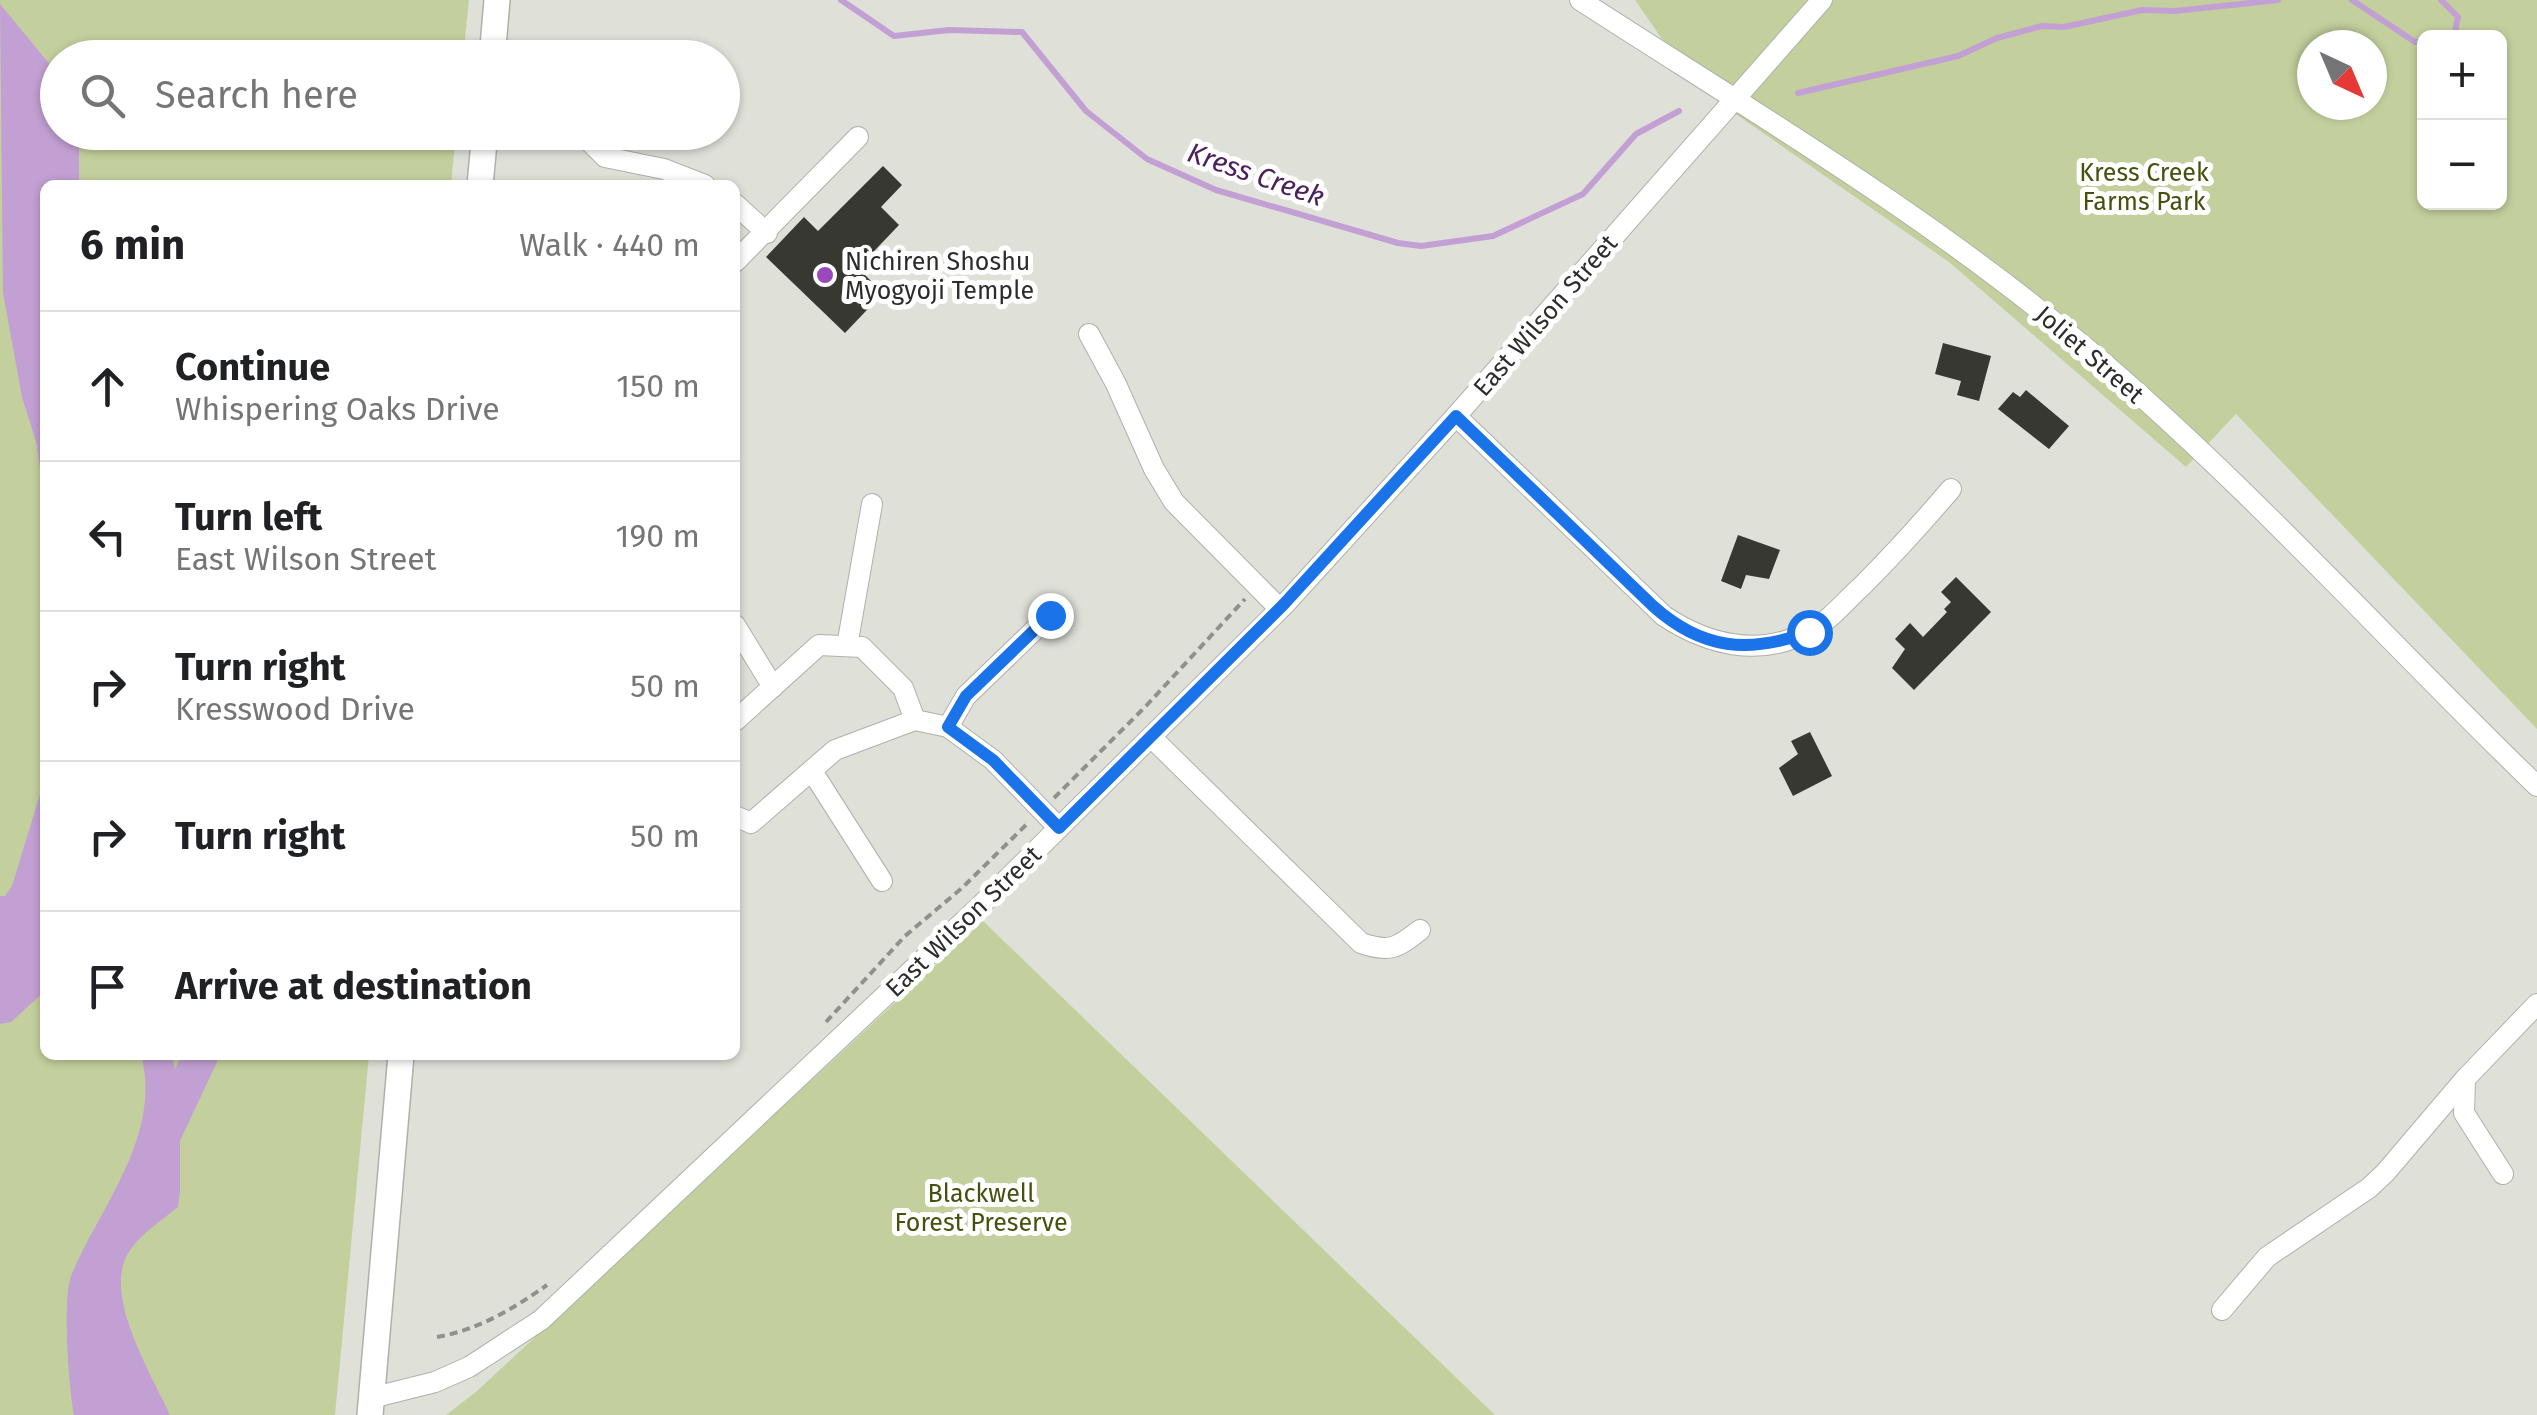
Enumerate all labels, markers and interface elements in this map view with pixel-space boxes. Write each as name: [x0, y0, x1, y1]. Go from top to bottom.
north arrow: [2297, 30, 2387, 120]
map controls: [2417, 30, 2507, 210]
button: +: [2417, 30, 2507, 120]
search box: [40, 40, 740, 150]
icon: search: [75, 68, 130, 123]
text: Search here: [155, 72, 358, 118]
button: −: [2417, 120, 2507, 210]
water label: Kress Creek: [1183, 136, 1329, 213]
park label: Kress Creek Farms Park: [2079, 158, 2209, 217]
text: 6 min: [80, 220, 185, 270]
text: Walk · 440 m: [519, 226, 700, 264]
street label: East Wilson Street: [1467, 228, 1625, 403]
place label: Nichiren Shoshu Myogyoji Temple: [845, 247, 1034, 306]
marker: Nichiren Shoshu Myogyoji Temple: [814, 264, 836, 286]
street label: Joliet Street: [2029, 300, 2150, 411]
text: Continue: [175, 344, 330, 390]
icon: ahead: [80, 359, 135, 414]
text: 150 m: [616, 367, 700, 405]
text: Whispering Oaks Drive: [175, 390, 500, 428]
text: Turn left: [175, 494, 322, 540]
icon: left: [80, 509, 135, 564]
text: 190 m: [616, 517, 700, 555]
text: East Wilson Street: [175, 540, 436, 578]
route end: [1028, 593, 1074, 639]
route start: [1787, 610, 1833, 656]
text: Turn right: [175, 644, 345, 690]
icon: right: [80, 659, 135, 714]
text: 50 m: [630, 667, 700, 705]
text: Kresswood Drive: [175, 690, 415, 728]
icon: right: [80, 809, 135, 864]
text: Turn right: [175, 813, 345, 859]
text: 50 m: [630, 817, 700, 855]
street label: East Wilson Street: [880, 839, 1048, 1003]
icon: arrive: [80, 959, 135, 1014]
text: Arrive at destination: [175, 963, 532, 1009]
park label: Blackwell Forest Preserve: [894, 1179, 1068, 1238]

